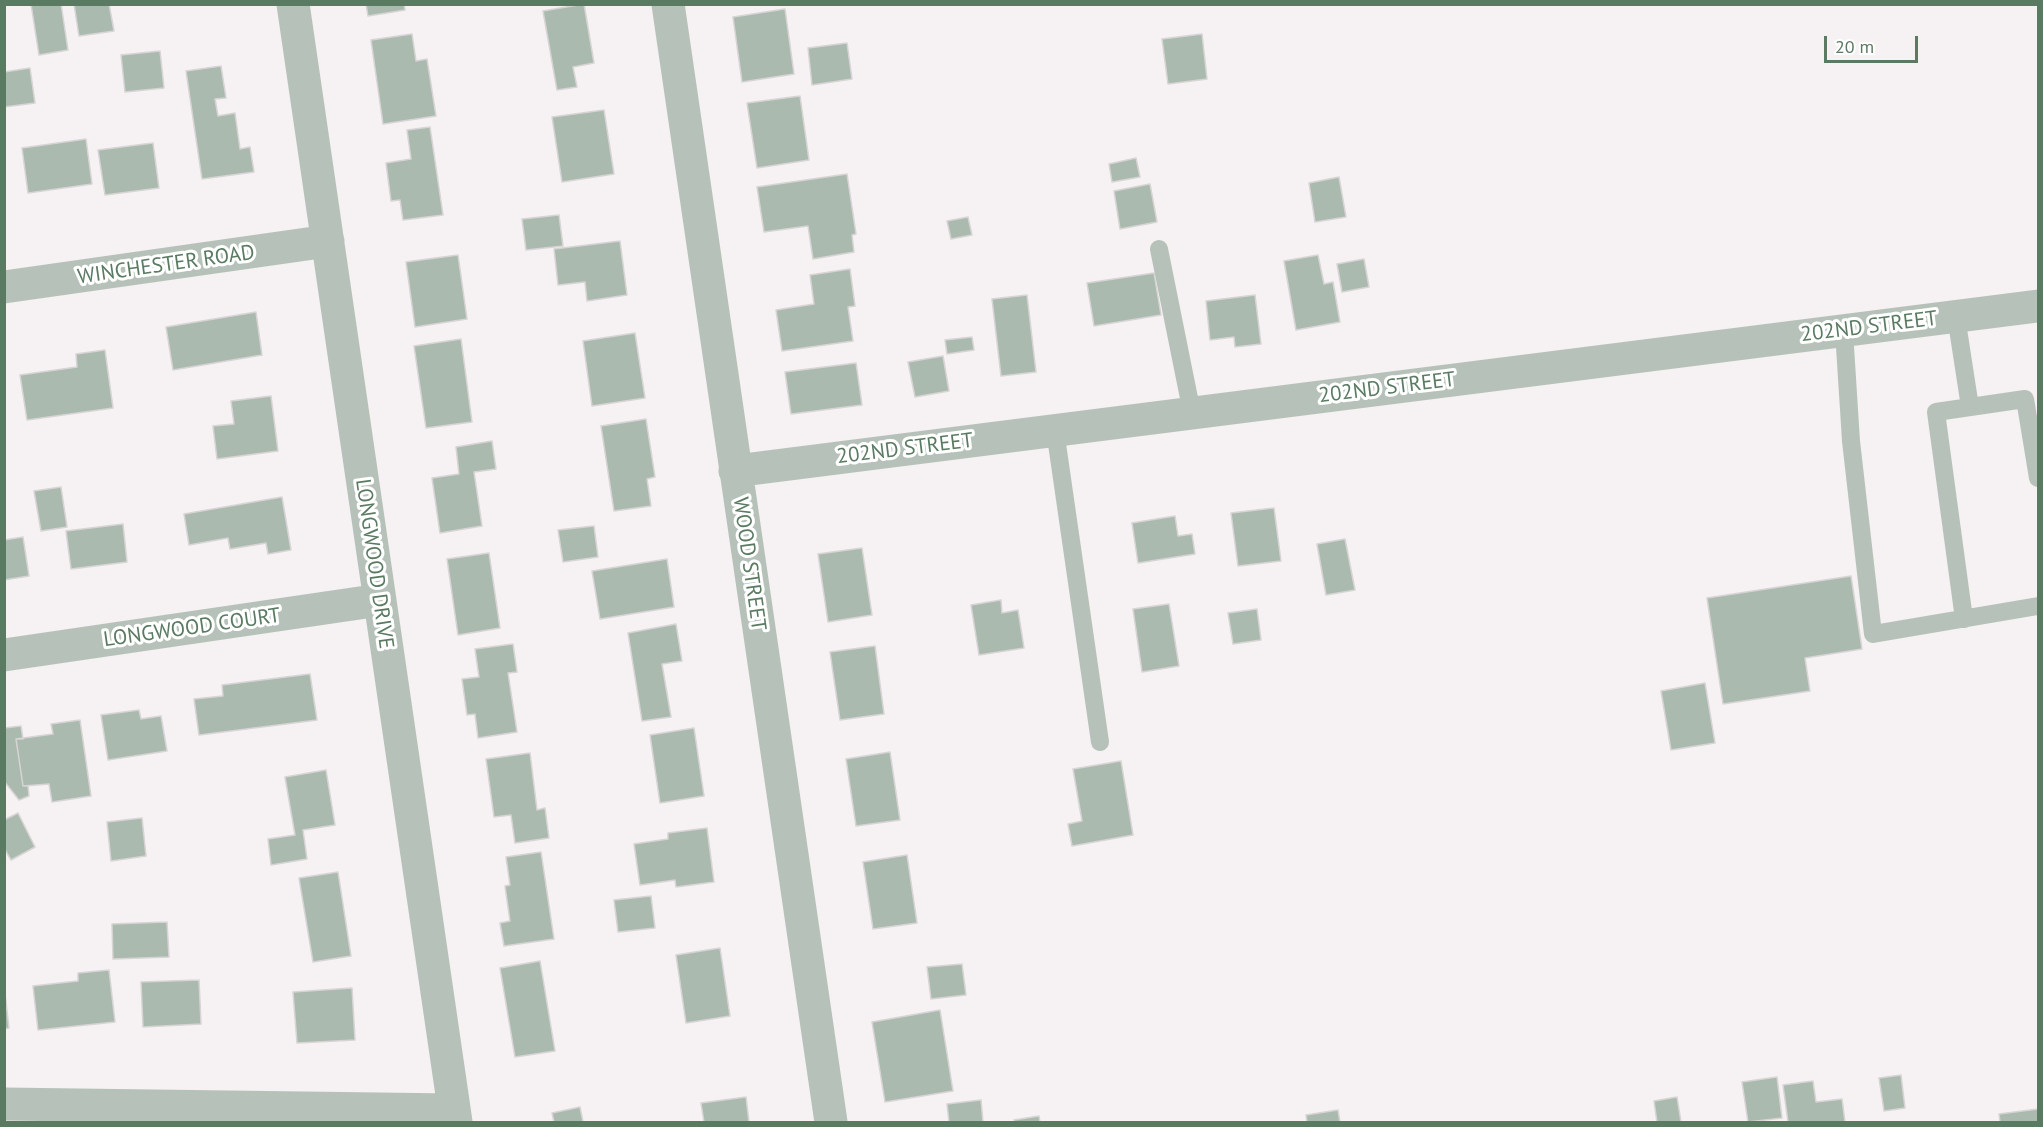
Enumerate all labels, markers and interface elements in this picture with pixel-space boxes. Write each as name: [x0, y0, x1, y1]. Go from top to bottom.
scale bar: [1827, 24, 1922, 62]
text: 20 m: [1835, 35, 1874, 58]
street label: WINCHESTER ROAD: [76, 240, 256, 290]
street label: 202ND STREET: [1799, 306, 1939, 348]
street label: 202ND STREET: [1317, 367, 1457, 409]
street label: 202ND STREET: [835, 428, 975, 470]
street label: LONGWOOD DRIVE: [350, 477, 398, 651]
street label: WOOD STREET: [727, 496, 771, 632]
street label: LONGWOOD COURT: [102, 603, 282, 653]

